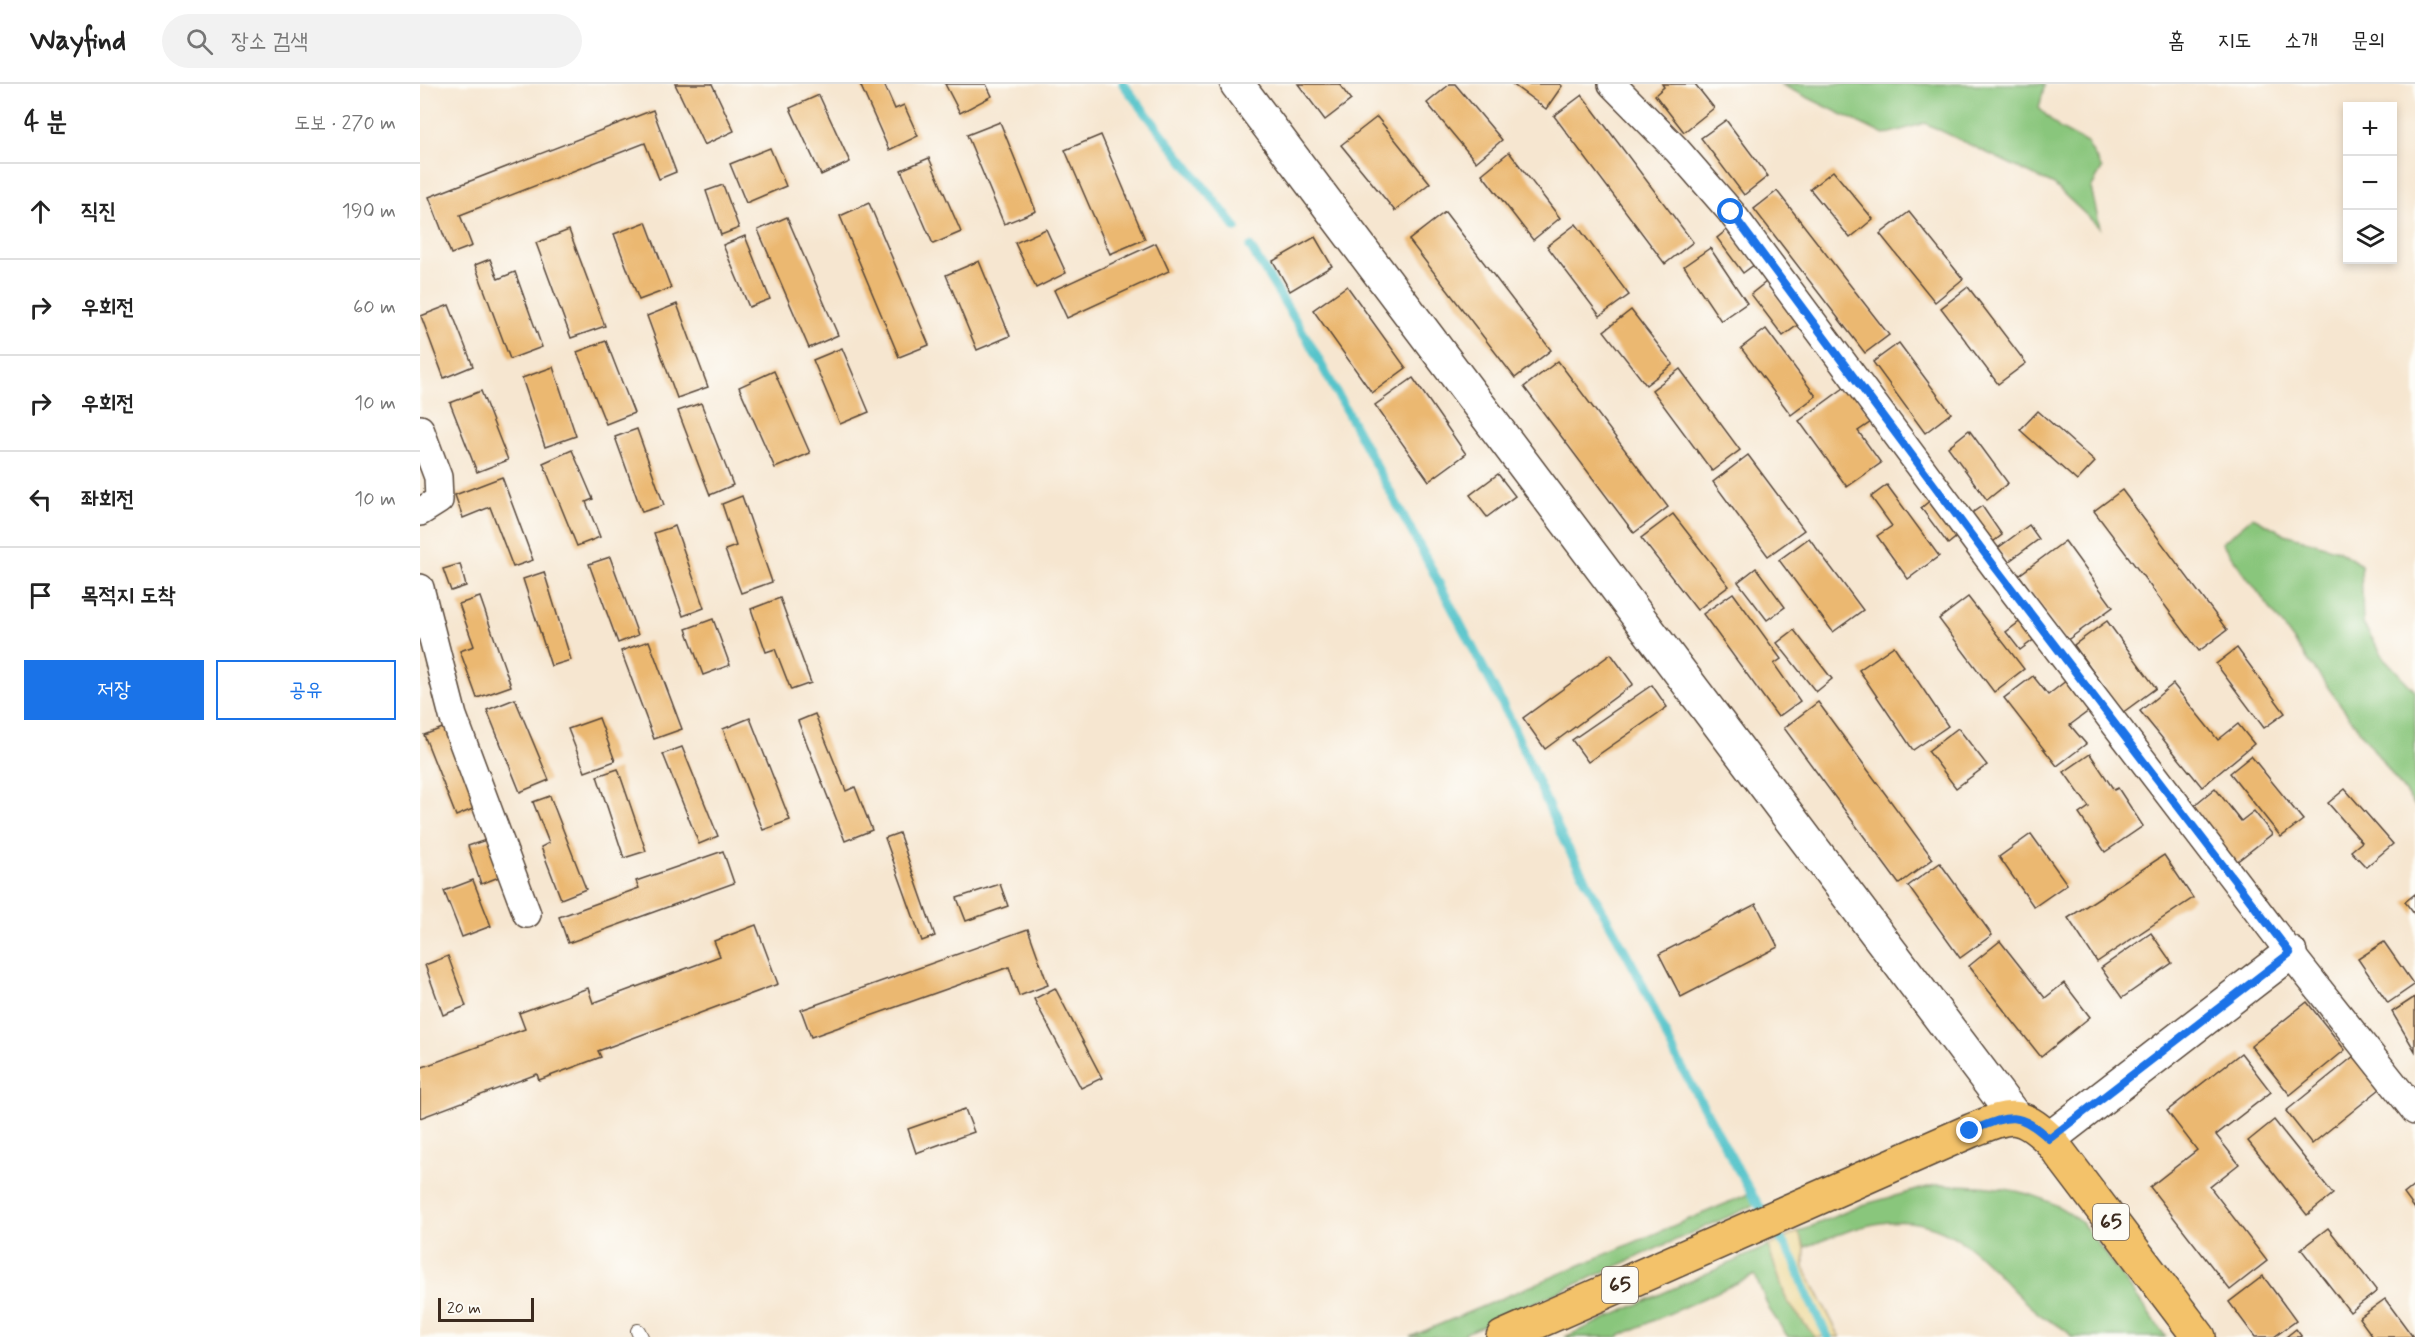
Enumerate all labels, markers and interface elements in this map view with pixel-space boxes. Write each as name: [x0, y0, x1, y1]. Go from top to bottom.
search box: [162, 14, 582, 68]
text: Wayfind: [30, 23, 126, 60]
icon: search: [183, 25, 216, 58]
text: 홈: [2168, 27, 2185, 55]
text: 지도: [2218, 27, 2251, 55]
text: 소개: [2284, 27, 2318, 55]
text: 문의: [2351, 27, 2385, 55]
text: 장소 검색: [231, 28, 308, 56]
map controls: [2343, 102, 2397, 264]
button: +: [2343, 102, 2397, 156]
text: 4 분: [24, 106, 67, 140]
text: 도보 · 270 m: [294, 110, 396, 137]
button: −: [2343, 156, 2397, 210]
icon: ahead: [24, 195, 57, 228]
text: 직진: [81, 198, 116, 226]
text: 190 m: [342, 198, 396, 225]
route start: [1717, 198, 1743, 224]
button: layers: [2343, 210, 2397, 264]
icon: right: [24, 291, 57, 324]
text: 우회전: [81, 294, 134, 322]
text: 60 m: [353, 294, 396, 321]
icon: right: [24, 387, 57, 420]
text: 우회전: [81, 390, 134, 418]
text: 10 m: [354, 390, 396, 417]
icon: left: [24, 483, 57, 516]
text: 좌회전: [81, 486, 134, 514]
text: 10 m: [354, 486, 396, 513]
icon: arrive: [24, 579, 57, 612]
text: 목적지 도착: [81, 582, 175, 610]
button: 저장: [24, 660, 204, 720]
button: 공유: [216, 660, 396, 720]
route end: [1956, 1117, 1982, 1143]
road number: 65: [2093, 1204, 2129, 1240]
road number: 65: [1602, 1267, 1638, 1303]
scale bar: [438, 1295, 534, 1322]
text: 20 m: [447, 1298, 481, 1319]

